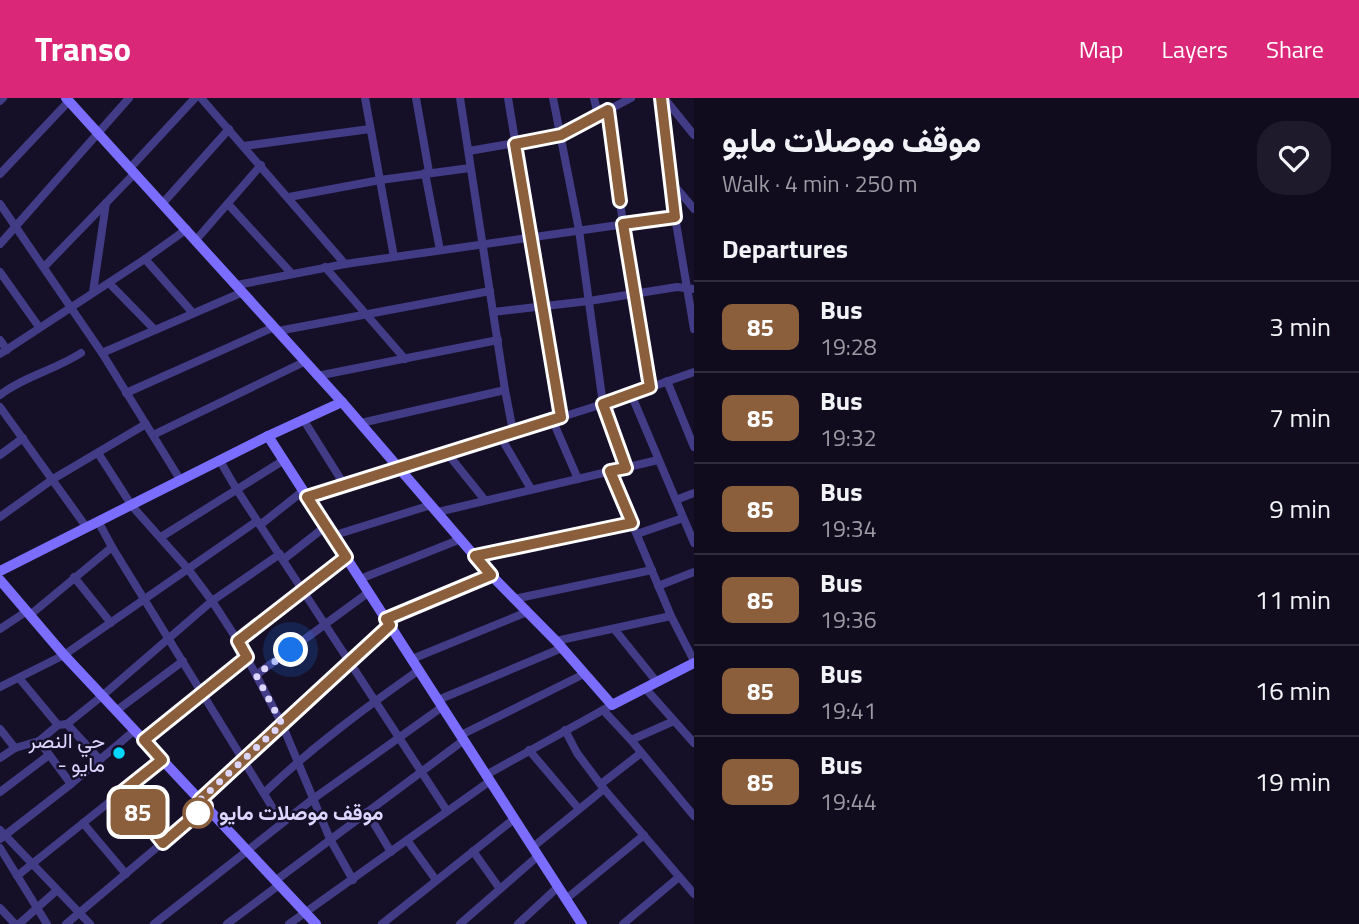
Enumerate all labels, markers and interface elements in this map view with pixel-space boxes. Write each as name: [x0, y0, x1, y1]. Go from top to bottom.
text: Transo: [35, 24, 131, 74]
text: Map: [1079, 31, 1124, 67]
text: Layers: [1162, 31, 1228, 67]
text: Share: [1266, 31, 1324, 67]
text: موقف موصلات مايو: [722, 115, 981, 165]
button: heart: [1257, 121, 1331, 195]
text: Walk · 4 min · 250 m: [722, 166, 918, 201]
text: Departures: [722, 229, 848, 268]
text: Bus: [820, 290, 862, 329]
text: 3 min: [1269, 307, 1331, 346]
text: 85: [747, 309, 774, 345]
text: 19:28: [820, 329, 877, 364]
text: Bus: [820, 381, 862, 420]
text: 7 min: [1269, 398, 1331, 437]
text: 85: [747, 400, 774, 436]
text: 19:32: [820, 420, 877, 455]
text: Bus: [820, 472, 862, 511]
text: 9 min: [1269, 489, 1331, 528]
text: 85: [747, 491, 774, 527]
text: 19:34: [820, 511, 877, 546]
text: Bus: [820, 563, 862, 602]
text: 11 min: [1255, 580, 1331, 619]
text: 85: [747, 582, 774, 618]
text: 19:36: [820, 602, 877, 637]
your location: [273, 632, 308, 667]
text: Bus: [820, 654, 862, 693]
text: 16 min: [1255, 671, 1331, 710]
text: 85: [747, 673, 774, 709]
text: 19:41: [820, 693, 877, 728]
place label: حي النصر - مايو: [28, 724, 105, 780]
marker: حي النصر - مايو: [111, 745, 127, 761]
text: Bus: [820, 745, 862, 784]
text: 19 min: [1255, 762, 1331, 801]
text: 85: [747, 764, 774, 800]
text: 19:44: [820, 784, 877, 819]
line badge: 85: [106, 789, 170, 835]
text: 85: [125, 794, 151, 830]
place label: موقف موصلات مايو: [219, 796, 384, 828]
marker: موقف موصلات مايو: [183, 798, 213, 828]

